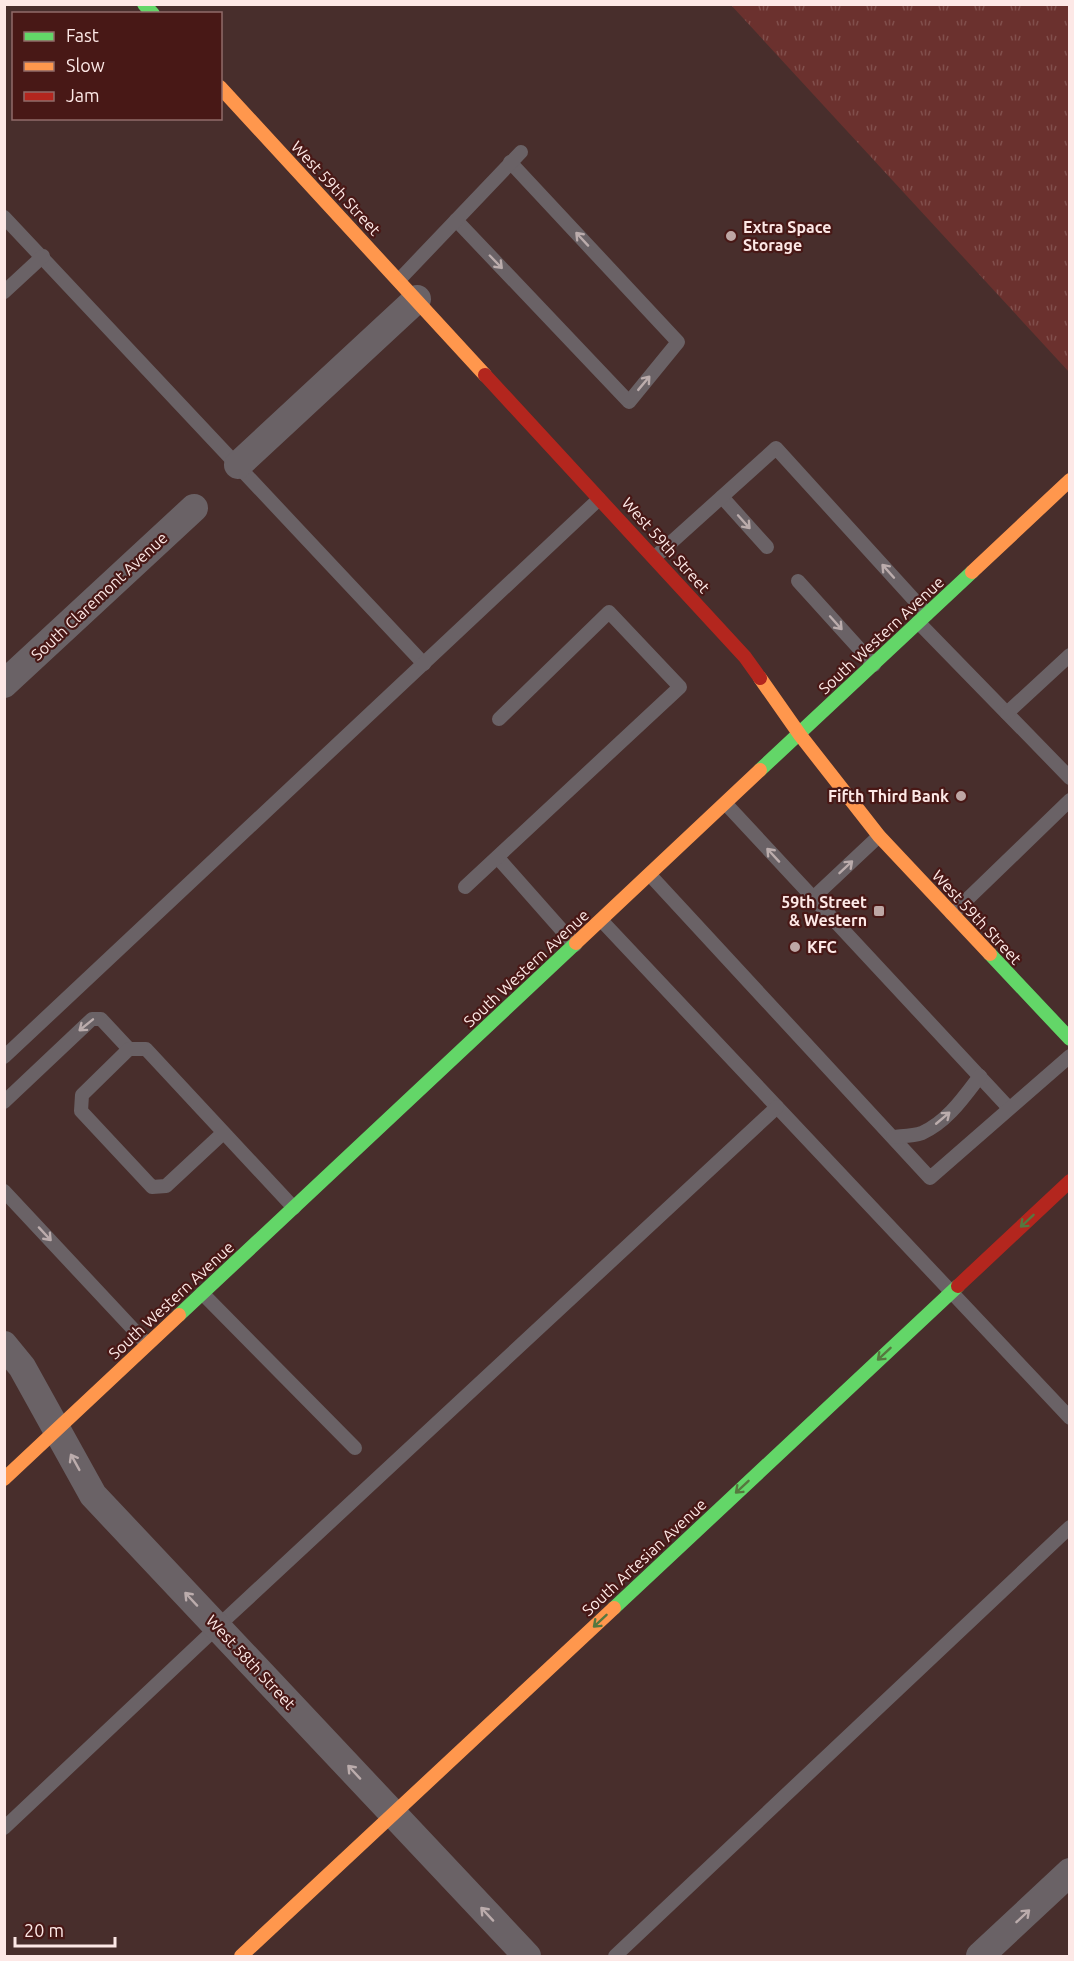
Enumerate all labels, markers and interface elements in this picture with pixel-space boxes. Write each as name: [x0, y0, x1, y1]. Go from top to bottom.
legend: [12, 12, 222, 120]
text: Fast: [66, 25, 99, 45]
text: Slow: [66, 55, 105, 75]
text: Jam: [66, 85, 100, 105]
street label: West 59th Street: [288, 137, 385, 239]
place label: Extra Space Storage: [743, 218, 831, 254]
marker: Extra Space Storage: [724, 229, 738, 243]
one-way arrow: [574, 231, 589, 246]
one-way arrow: [489, 255, 504, 270]
one-way arrow: [637, 376, 650, 392]
street label: West 59th Street: [618, 494, 714, 597]
one-way arrow: [737, 514, 751, 529]
street label: South Claremont Avenue: [27, 528, 171, 664]
one-way arrow: [881, 564, 895, 579]
street label: South Western Avenue: [815, 572, 947, 698]
one-way arrow: [829, 615, 843, 630]
place label: Fifth Third Bank: [828, 787, 949, 805]
marker: Fifth Third Bank: [954, 789, 968, 803]
one-way arrow: [766, 847, 781, 862]
one-way arrow: [839, 859, 854, 874]
street label: West 59th Street: [929, 866, 1026, 968]
place label: 59th Street & Western: [781, 893, 867, 929]
marker: 59th Street & Western: [872, 904, 886, 918]
street label: South Western Avenue: [460, 905, 592, 1031]
place label: KFC: [807, 938, 837, 956]
marker: KFC: [788, 940, 802, 954]
one-way arrow: [79, 1018, 95, 1031]
one-way arrow: [935, 1111, 951, 1124]
one-way arrow: [1019, 1214, 1034, 1228]
one-way arrow: [37, 1226, 52, 1241]
street label: South Western Avenue: [105, 1237, 237, 1363]
one-way arrow: [877, 1347, 892, 1361]
one-way arrow: [69, 1453, 80, 1471]
one-way arrow: [735, 1480, 750, 1494]
street label: South Artesian Avenue: [578, 1495, 710, 1619]
one-way arrow: [184, 1592, 199, 1607]
street label: West 58th Street: [203, 1611, 300, 1713]
one-way arrow: [592, 1613, 607, 1628]
one-way arrow: [347, 1764, 361, 1779]
one-way arrow: [481, 1907, 495, 1922]
one-way arrow: [1015, 1909, 1030, 1924]
scale bar: [15, 1910, 116, 1948]
text: 20 m: [24, 1920, 64, 1940]

